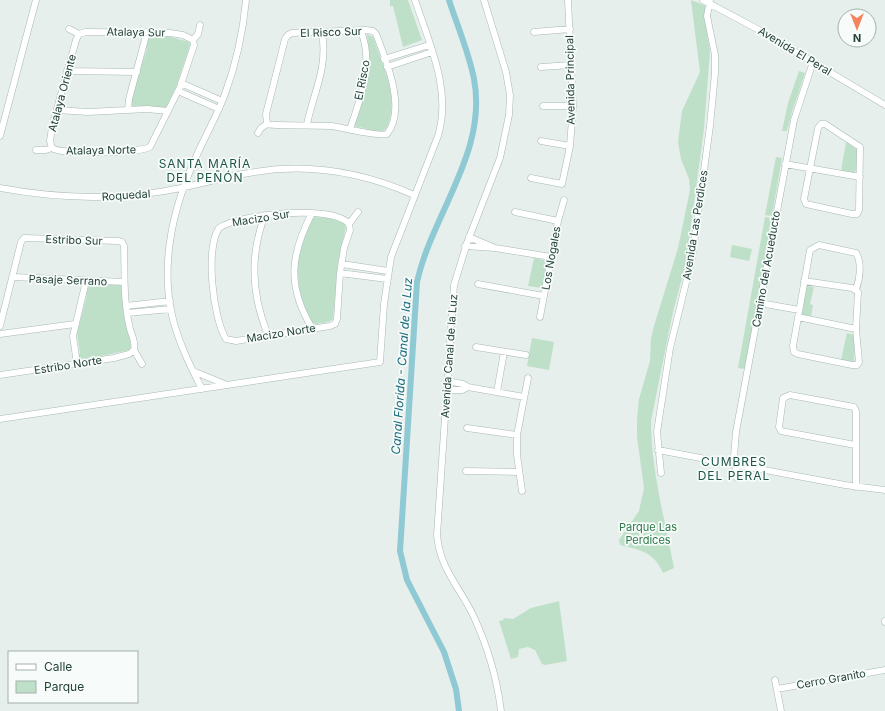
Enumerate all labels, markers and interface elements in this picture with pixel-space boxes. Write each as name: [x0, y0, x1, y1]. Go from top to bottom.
north arrow: [837, 8, 877, 48]
street label: Atalaya Sur: [106, 24, 166, 40]
street label: El Risco Sur: [300, 24, 362, 40]
street label: Avenida El Peral: [756, 24, 834, 78]
text: N: [853, 31, 861, 45]
street label: Avenida Principal: [562, 35, 578, 125]
street label: Atalaya Oriente: [45, 53, 79, 133]
street label: El Risco: [351, 58, 373, 101]
street label: Atalaya Norte: [66, 142, 136, 158]
district label: SANTA MARÍA DEL PEÑÓN: [159, 156, 251, 185]
street label: Avenida Las Perdices: [679, 169, 711, 281]
street label: Roquedal: [101, 186, 151, 204]
street label: Macizo Sur: [231, 207, 291, 229]
street label: Camino del Acueducto: [749, 209, 783, 328]
street label: Los Nogales: [539, 225, 564, 291]
street label: Estribo Sur: [45, 232, 103, 248]
street label: Pasaje Serrano: [28, 272, 108, 288]
water label: Canal Florida - Canal de la Luz: [388, 277, 415, 455]
street label: Avenida Canal de la Luz: [438, 294, 460, 418]
street label: Macizo Norte: [245, 321, 317, 345]
street label: Estribo Norte: [33, 353, 103, 377]
district label: CUMBRES DEL PERAL: [698, 454, 770, 483]
park label: Parque Las Perdices: [619, 520, 677, 547]
legend: [8, 651, 138, 703]
text: Calle: [44, 659, 72, 674]
street label: Cerro Granito: [795, 666, 867, 692]
text: Parque: [44, 679, 84, 694]

